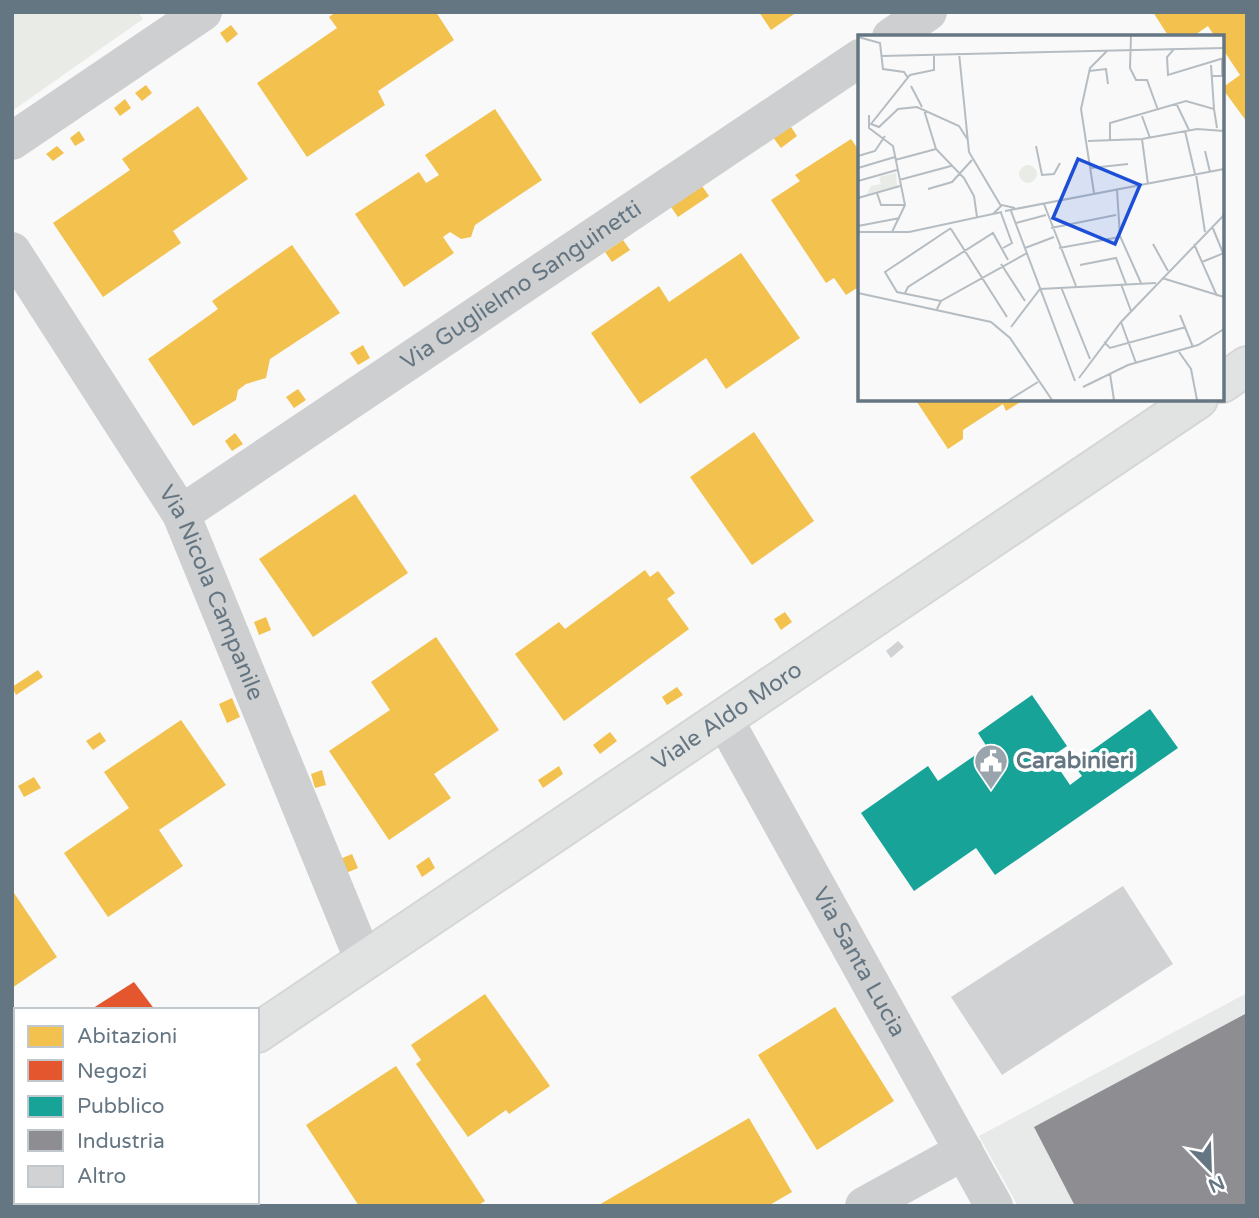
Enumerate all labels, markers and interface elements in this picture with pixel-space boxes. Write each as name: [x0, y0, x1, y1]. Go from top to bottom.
inset map: [858, 35, 1224, 401]
street label: Via Guglielmo Sanguinetti: [396, 195, 647, 376]
street label: Via Nicola Campanile: [152, 480, 270, 704]
street label: Viale Aldo Moro: [647, 656, 808, 777]
public building icon: Carabinieri: [972, 742, 1010, 791]
place label: Carabinieri: [1016, 747, 1134, 775]
street label: Via Santa Lucia: [806, 882, 912, 1042]
legend: [14, 1008, 259, 1204]
text: Abitazioni: [77, 1024, 177, 1049]
text: Negozi: [77, 1059, 147, 1084]
text: Pubblico: [77, 1094, 165, 1119]
text: Industria: [77, 1129, 165, 1154]
north arrow: [1175, 1134, 1245, 1204]
text: Altro: [77, 1164, 126, 1189]
text: N: [1205, 1171, 1228, 1197]

